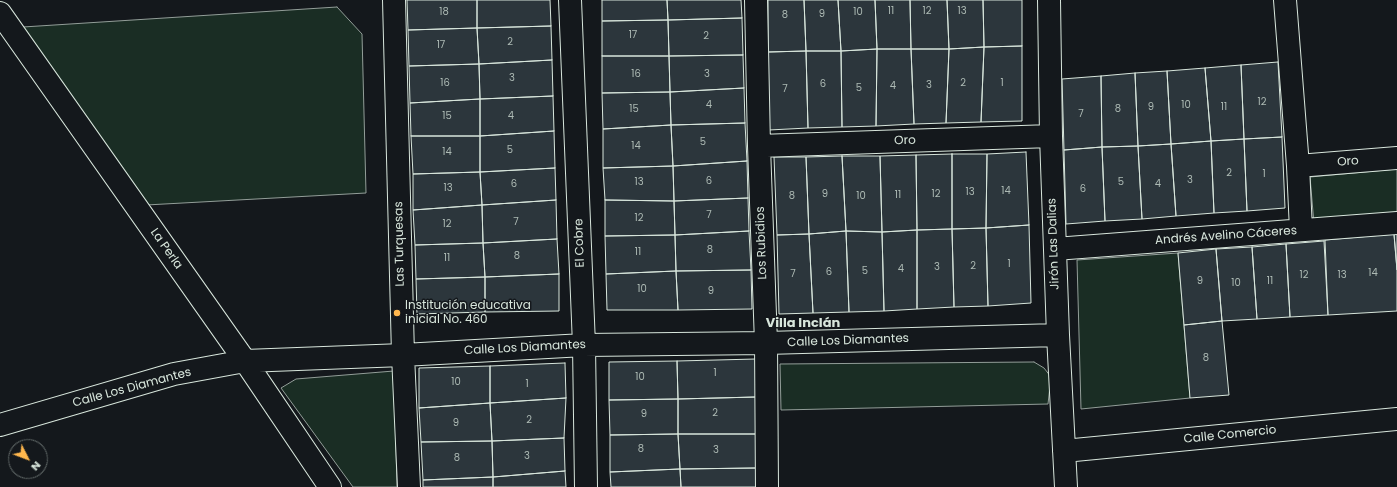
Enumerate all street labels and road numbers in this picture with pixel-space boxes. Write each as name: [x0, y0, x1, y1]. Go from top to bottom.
street label: Oro: [894, 133, 916, 149]
street label: Oro: [1337, 154, 1359, 170]
street label: Jirón Las Dalias: [1045, 198, 1063, 290]
street label: Las Turquesas: [392, 201, 408, 287]
street label: Los Rubidios: [754, 206, 770, 280]
street label: El Cobre: [572, 218, 588, 268]
street label: Andrés Avelino Cáceres: [1155, 224, 1297, 248]
street label: La Perla: [147, 226, 185, 272]
street label: Calle Los Diamantes: [787, 332, 909, 350]
street label: Calle Los Diamantes: [464, 338, 586, 358]
street label: Calle Los Diamantes: [71, 365, 193, 411]
street label: Calle Comercio: [1183, 423, 1277, 447]

